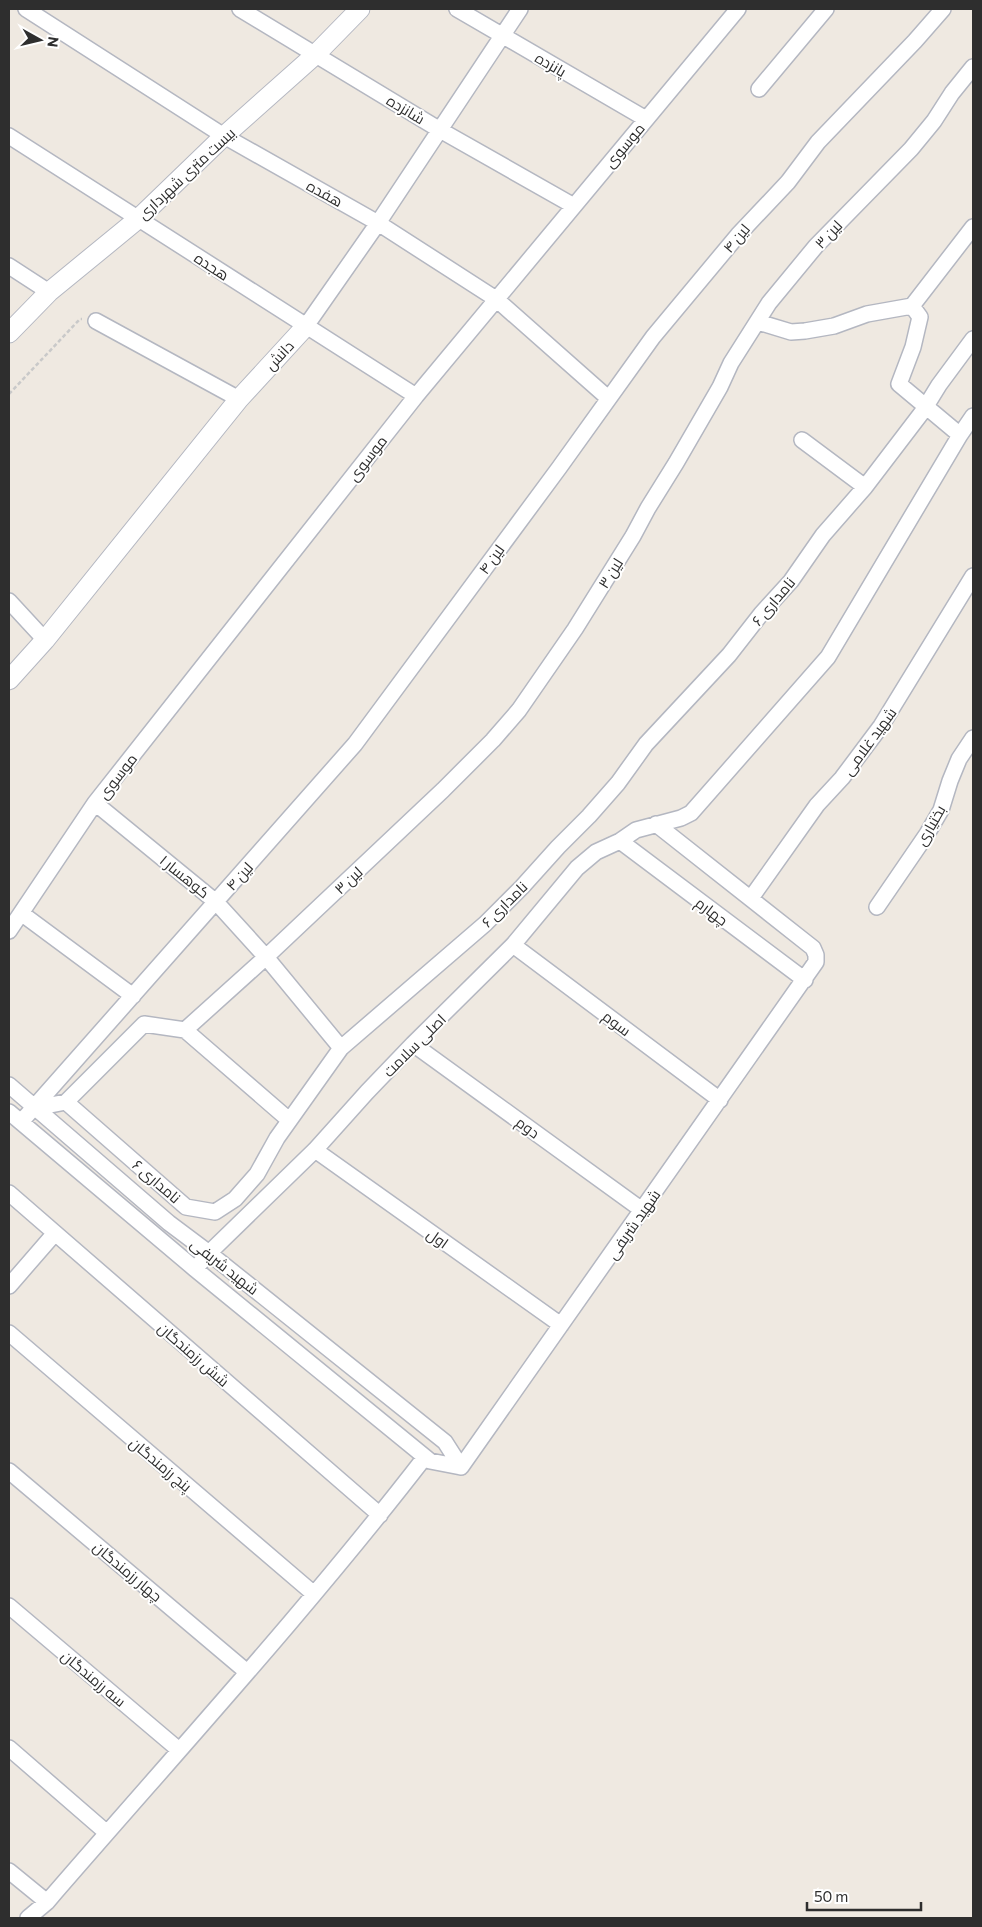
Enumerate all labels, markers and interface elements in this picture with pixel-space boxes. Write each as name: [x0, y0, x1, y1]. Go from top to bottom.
north arrow: [15, 15, 65, 65]
text: N: [44, 35, 63, 48]
street label: پانزده: [531, 48, 570, 82]
street label: شانزده: [383, 91, 428, 128]
street label: موسوی: [600, 119, 649, 172]
street label: بیست متری شهرداری: [134, 123, 240, 224]
street label: هفده: [304, 176, 346, 210]
street label: لین ۳: [810, 216, 847, 253]
street label: لین ۴: [719, 220, 755, 257]
street label: هجده: [191, 248, 233, 284]
street label: دانش: [261, 336, 299, 375]
street label: موسوی: [344, 432, 392, 486]
street label: لین ۴: [474, 541, 509, 578]
street label: لین ۳: [594, 555, 628, 592]
street label: نامداری ۶: [748, 573, 800, 630]
street label: شهید غلامی: [838, 704, 901, 780]
street label: موسوی: [94, 750, 142, 804]
street label: بختیاری: [911, 802, 950, 849]
street label: کوهسار ۱: [156, 851, 214, 902]
street label: لین ۴: [222, 858, 258, 895]
street label: لین ۳: [330, 862, 367, 899]
street label: نامداری ۶: [477, 877, 532, 932]
street label: چهارم: [691, 893, 732, 931]
street label: سوم: [598, 1007, 635, 1041]
street label: اصلی سلامت: [379, 1010, 451, 1082]
street label: دوم: [511, 1112, 543, 1143]
street label: نامداری ۶: [128, 1155, 185, 1208]
street label: شهید شریفی: [602, 1186, 665, 1264]
street label: اول: [423, 1224, 452, 1253]
street label: شهید شریفی: [186, 1234, 263, 1300]
street label: شش رزمندگان: [153, 1318, 233, 1391]
street label: پنج رزمندگان: [124, 1433, 196, 1497]
street label: چهار رزمندگان: [89, 1537, 166, 1606]
street label: سه رزمندگان: [57, 1646, 130, 1712]
scale bar: [807, 1880, 921, 1912]
text: 50 m: [814, 1887, 848, 1905]

